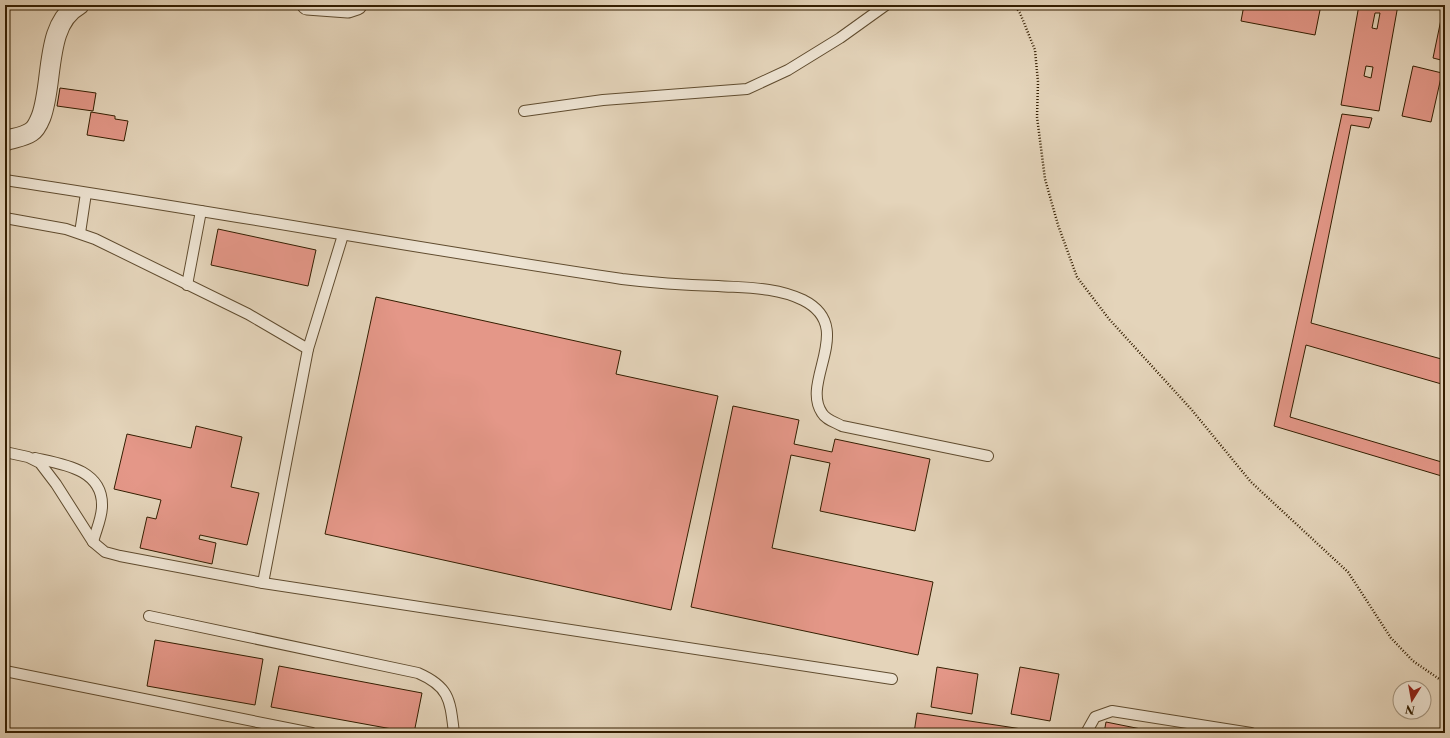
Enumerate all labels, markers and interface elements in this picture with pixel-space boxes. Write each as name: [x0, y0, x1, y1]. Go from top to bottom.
north arrow: [1392, 680, 1432, 720]
text: N: [1404, 702, 1416, 718]

